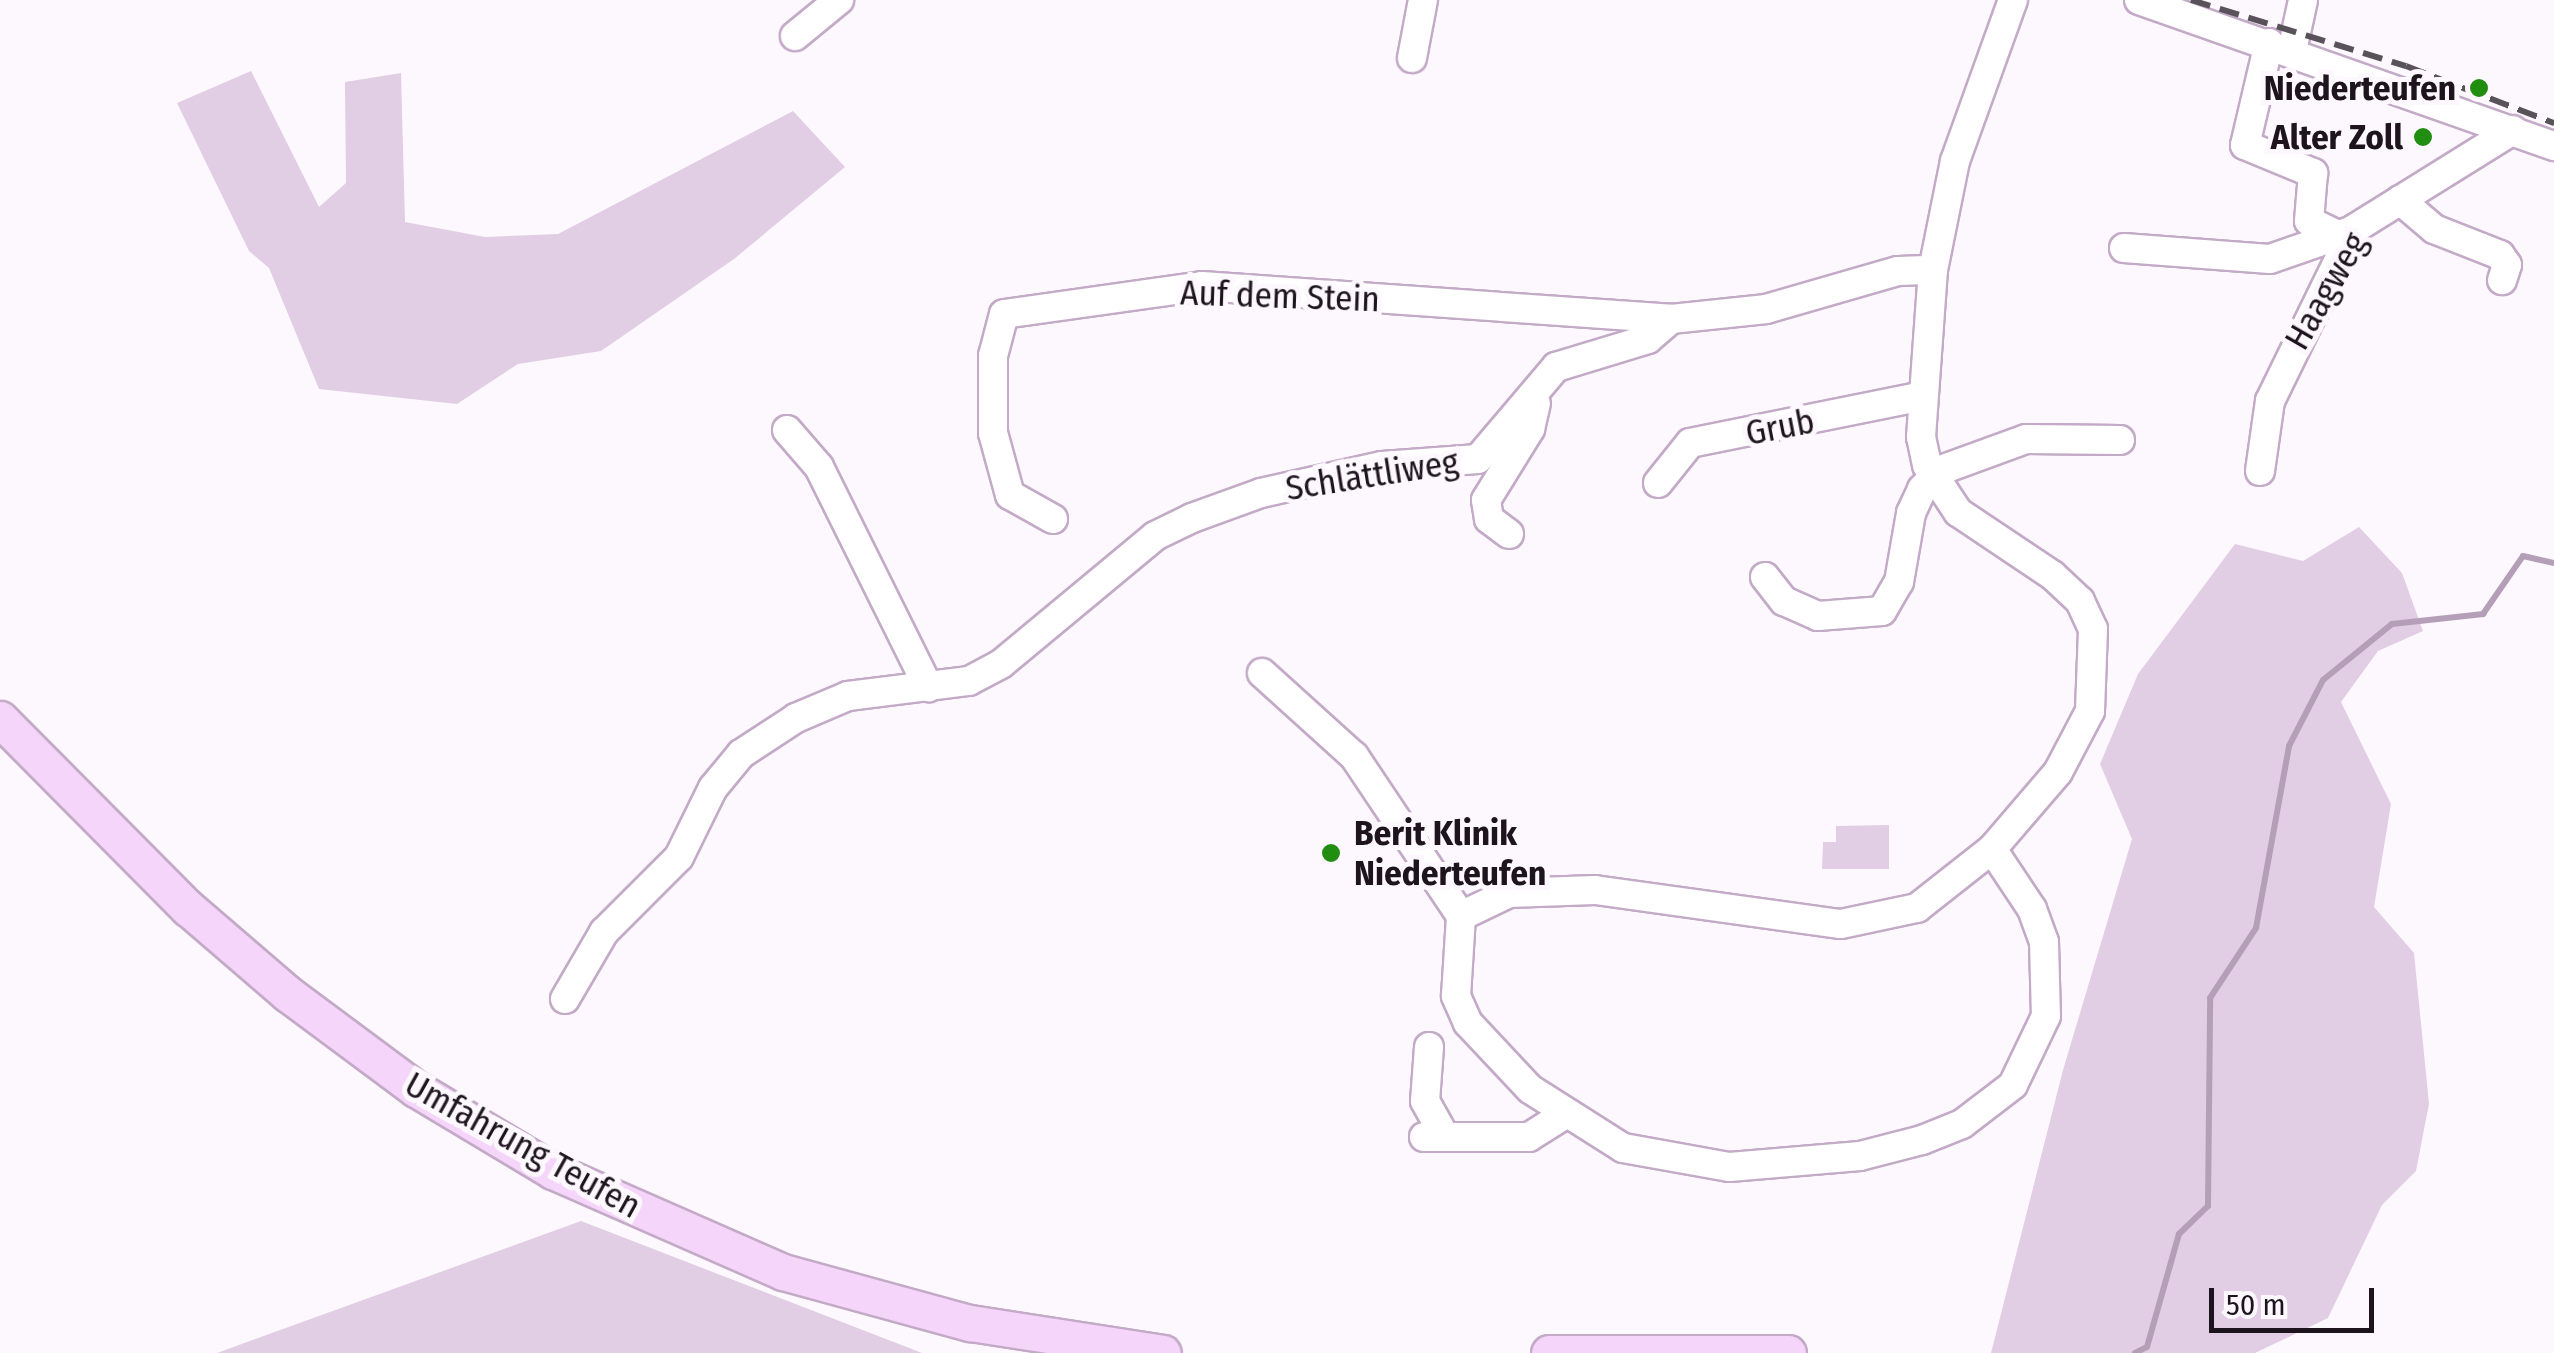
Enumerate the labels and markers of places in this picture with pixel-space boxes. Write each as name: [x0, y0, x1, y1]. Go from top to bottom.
place label: Niederteufen: [2264, 67, 2456, 109]
marker: Niederteufen: [2466, 75, 2492, 101]
place label: Alter Zoll: [2271, 116, 2403, 158]
marker: Alter Zoll: [2412, 126, 2434, 148]
place label: Berit Klinik Niederteufen: [1354, 812, 1546, 894]
marker: Berit Klinik Niederteufen: [1318, 840, 1344, 866]

